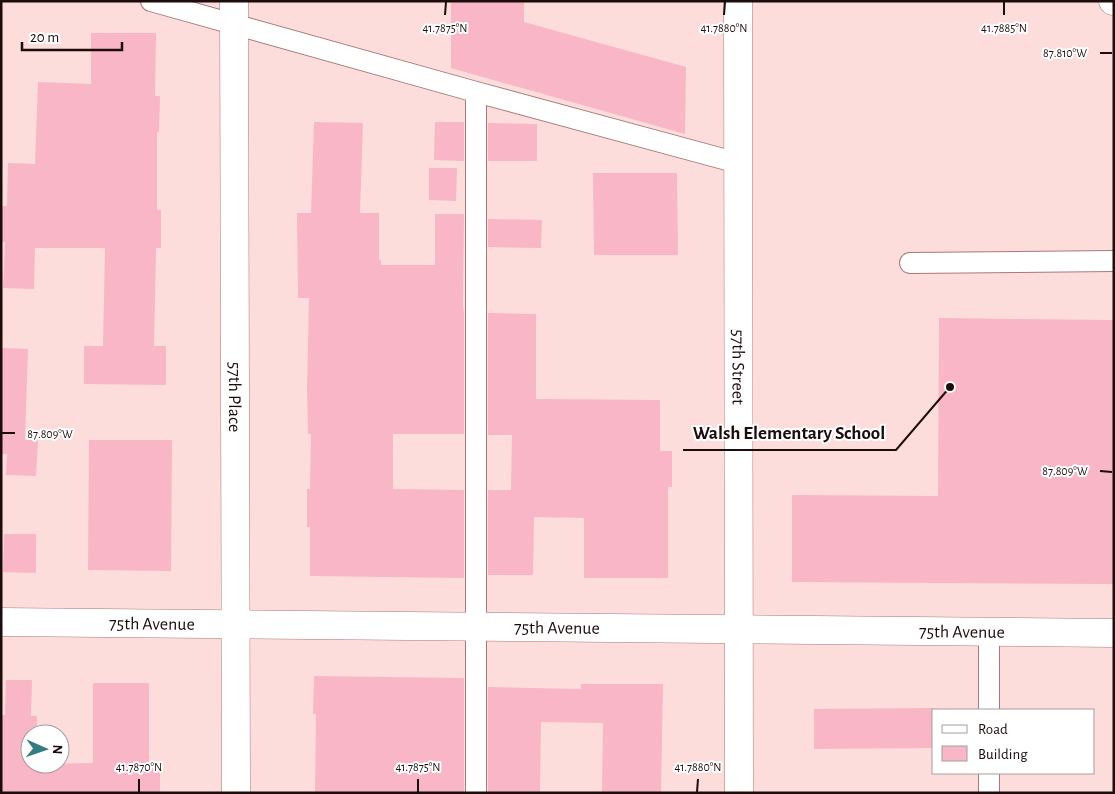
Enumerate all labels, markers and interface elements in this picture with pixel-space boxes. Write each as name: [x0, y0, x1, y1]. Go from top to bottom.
scale bar: [22, 20, 122, 52]
text: 41.7875°N: [422, 22, 468, 34]
text: 41.7880°N: [700, 22, 748, 34]
text: 41.7885°N: [981, 22, 1027, 34]
text: 20 m: [30, 30, 59, 45]
text: 87.810°W: [1043, 47, 1087, 59]
street label: 57th Street: [728, 329, 747, 405]
street label: 57th Place: [225, 362, 243, 432]
callout: Walsh Elementary School: [683, 416, 896, 450]
text: Walsh Elementary School: [693, 424, 885, 443]
text: 87.809°W: [27, 428, 73, 440]
text: 87.809°W: [1042, 465, 1088, 477]
street label: 75th Avenue: [109, 615, 195, 634]
street label: 75th Avenue: [514, 619, 600, 638]
street label: 75th Avenue: [919, 623, 1005, 642]
legend: [932, 709, 1095, 774]
text: Road: [978, 722, 1008, 737]
north arrow: [20, 724, 70, 774]
text: N: [50, 744, 64, 755]
text: Building: [978, 747, 1028, 762]
text: 41.7870°N: [116, 761, 162, 773]
text: 41.7875°N: [395, 761, 441, 773]
text: 41.7880°N: [674, 761, 722, 773]

